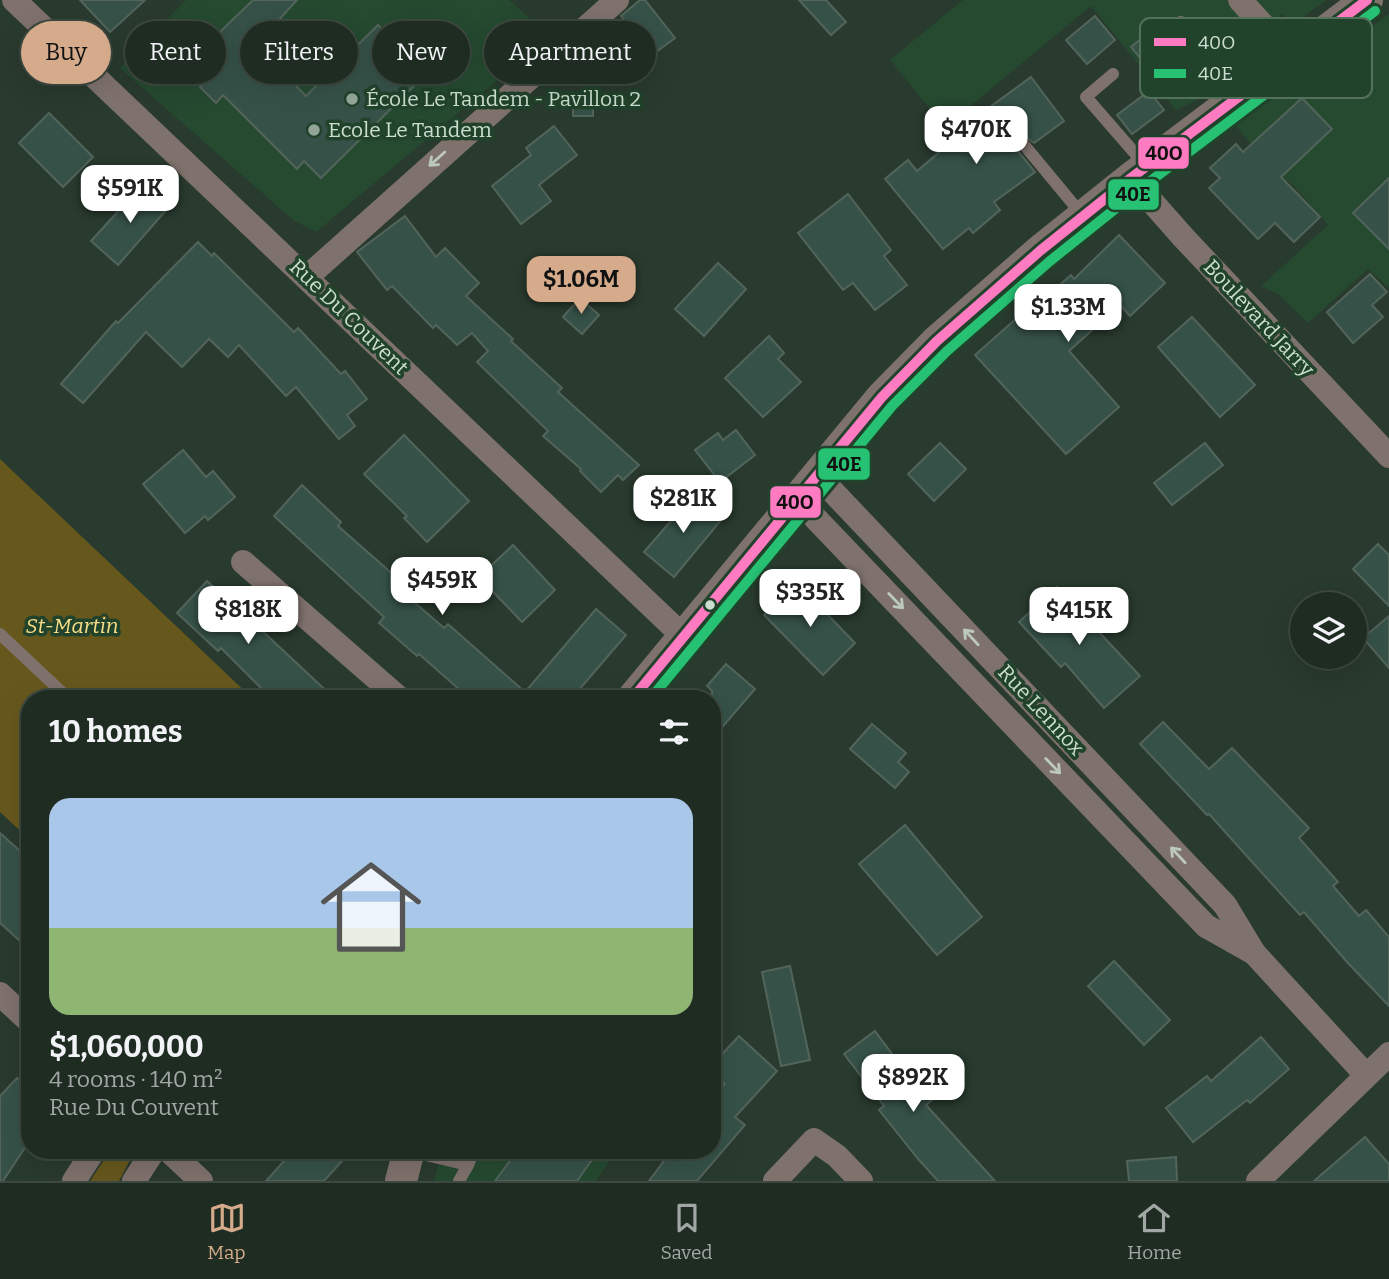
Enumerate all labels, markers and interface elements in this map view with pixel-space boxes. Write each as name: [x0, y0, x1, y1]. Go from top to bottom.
legend: [1140, 18, 1372, 98]
chip: Buy: [21, 21, 111, 84]
chip: Rent: [125, 21, 226, 84]
chip: Filters: [240, 21, 358, 84]
chip: New: [372, 21, 470, 84]
chip: Apartment: [484, 21, 656, 84]
text: 40O: [1198, 31, 1235, 54]
text: 40E: [1198, 62, 1233, 85]
place label: École Le Tandem - Pavillon 2: [366, 86, 641, 112]
marker: École Le Tandem - Pavillon 2: [344, 91, 360, 107]
pin: $470K: [927, 106, 1025, 166]
text: $470K: [941, 115, 1011, 143]
place label: Ecole Le Tandem: [328, 117, 492, 143]
marker: Ecole Le Tandem: [306, 122, 322, 138]
line badge: 40O: [1137, 136, 1190, 170]
text: 40O: [1145, 142, 1183, 165]
one-way arrow: [429, 151, 447, 167]
pin: $591K: [81, 166, 179, 225]
text: $591K: [97, 174, 163, 202]
line badge: 40E: [1107, 178, 1160, 211]
text: 40E: [1115, 183, 1151, 206]
street label: Rue Du Couvent: [284, 254, 414, 380]
street label: Boulevard Jarry: [1198, 254, 1321, 383]
pin: $1.06M: [524, 256, 638, 316]
text: $1.06M: [543, 265, 619, 293]
pin: $1.33M: [1011, 284, 1125, 344]
text: $1.33M: [1031, 293, 1106, 321]
line badge: 40E: [817, 447, 871, 481]
text: 40E: [826, 453, 862, 476]
pin: $281K: [634, 476, 732, 535]
text: $281K: [649, 484, 717, 512]
line badge: 40O: [769, 485, 822, 519]
text: 40O: [776, 491, 814, 514]
pin: $459K: [393, 558, 491, 617]
text: $459K: [407, 566, 477, 594]
pin: $335K: [761, 570, 859, 629]
text: $335K: [775, 578, 845, 606]
pin: $818K: [199, 586, 297, 646]
pin: $415K: [1030, 588, 1128, 647]
one-way arrow: [887, 592, 904, 609]
map controls: [1290, 592, 1367, 669]
button: layers: [1290, 592, 1367, 669]
text: $818K: [214, 595, 282, 623]
text: $415K: [1046, 596, 1113, 624]
unlabelled marker: [703, 598, 717, 612]
park label: St-Martin: [26, 613, 118, 639]
one-way arrow: [963, 628, 980, 646]
street label: Rue Lennox: [992, 659, 1090, 761]
icon: filters: [655, 713, 693, 751]
text: 10 homes: [49, 714, 183, 750]
one-way arrow: [1044, 757, 1061, 774]
icon: home: [308, 844, 434, 970]
one-way arrow: [1169, 847, 1186, 864]
text: $1,060,000: [49, 1029, 204, 1065]
pin: $892K: [864, 1054, 962, 1114]
text: $892K: [878, 1063, 948, 1091]
text: 4 rooms · 140 m²: [49, 1065, 222, 1093]
text: Rue Du Couvent: [49, 1093, 219, 1121]
tab: Map: [207, 1199, 246, 1264]
tab: Saved: [660, 1199, 713, 1264]
tab: Home: [1127, 1199, 1182, 1264]

